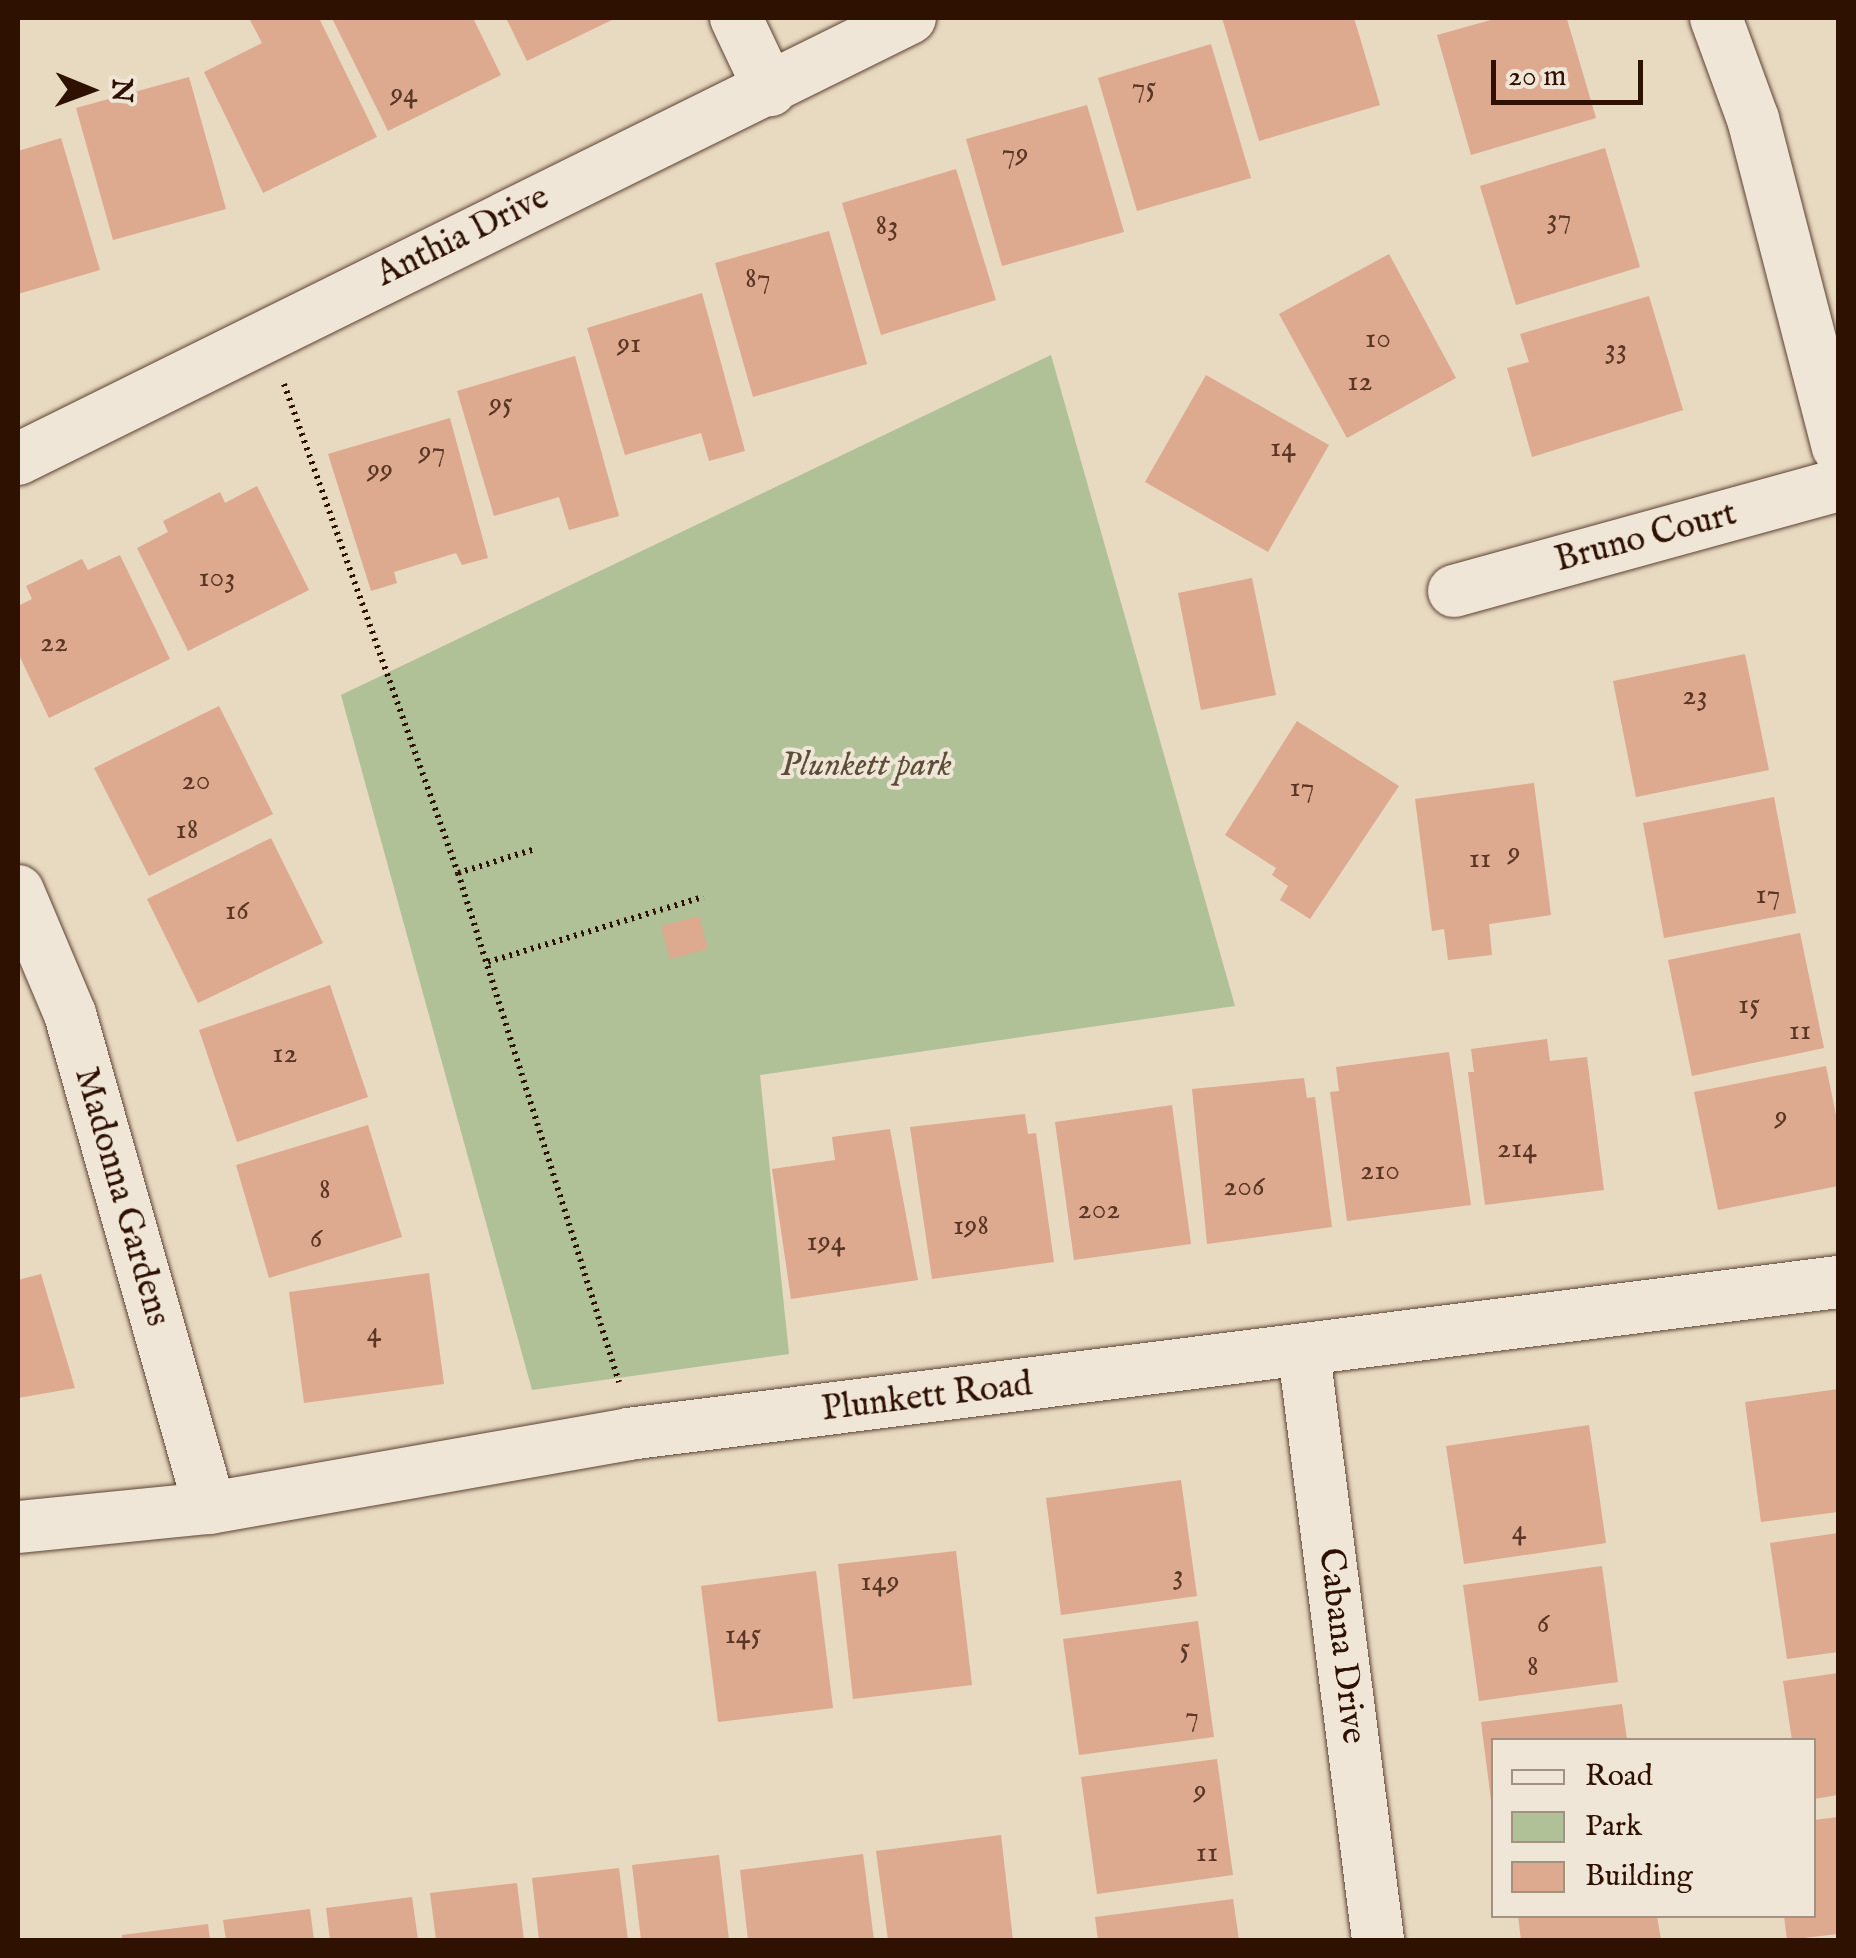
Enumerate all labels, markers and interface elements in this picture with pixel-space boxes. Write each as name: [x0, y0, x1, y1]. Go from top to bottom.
north arrow: [40, 40, 140, 140]
scale bar: [1496, 40, 1648, 102]
text: 20 m: [1508, 58, 1567, 96]
house number: 75: [1132, 70, 1156, 106]
house number: 94: [390, 76, 418, 112]
text: N: [103, 78, 138, 103]
house number: 79: [1001, 136, 1029, 172]
street label: Anthia Drive: [370, 177, 556, 297]
house number: 37: [1546, 201, 1572, 237]
house number: 83: [876, 208, 898, 244]
house number: 87: [745, 261, 771, 297]
house number: 10: [1365, 321, 1391, 357]
house number: 91: [617, 326, 641, 362]
house number: 33: [1605, 331, 1627, 367]
house number: 12: [1347, 364, 1373, 400]
house number: 95: [489, 386, 513, 422]
house number: 14: [1270, 430, 1296, 466]
house number: 97: [418, 434, 446, 470]
house number: 99: [367, 452, 393, 488]
street label: Bruno Court: [1551, 494, 1741, 582]
house number: 103: [199, 560, 235, 596]
house number: 22: [40, 625, 68, 661]
house number: 23: [1682, 678, 1708, 714]
park label: Plunkett park: [780, 745, 952, 787]
house number: 20: [182, 763, 210, 799]
house number: 17: [1289, 770, 1315, 806]
house number: 18: [176, 812, 198, 848]
house number: 9: [1507, 835, 1521, 871]
house number: 11: [1469, 841, 1491, 877]
house number: 17: [1755, 877, 1781, 913]
house number: 16: [225, 893, 249, 929]
house number: 15: [1738, 987, 1760, 1023]
house number: 11: [1789, 1013, 1811, 1049]
house number: 12: [272, 1036, 298, 1072]
street label: Madonna Gardens: [64, 1063, 178, 1331]
house number: 9: [1774, 1099, 1788, 1135]
house number: 214: [1497, 1131, 1537, 1167]
house number: 210: [1360, 1153, 1400, 1189]
house number: 206: [1223, 1169, 1265, 1205]
house number: 8: [319, 1172, 331, 1208]
house number: 202: [1078, 1192, 1120, 1228]
house number: 198: [953, 1208, 989, 1244]
house number: 6: [310, 1221, 322, 1257]
house number: 194: [807, 1224, 845, 1260]
house number: 4: [367, 1315, 381, 1351]
street label: Plunkett Road: [819, 1364, 1035, 1432]
house number: 4: [1512, 1513, 1526, 1549]
street label: Cabana Drive: [1308, 1546, 1374, 1746]
house number: 3: [1172, 1557, 1184, 1593]
house number: 149: [861, 1564, 899, 1600]
house number: 6: [1537, 1606, 1549, 1642]
house number: 145: [725, 1617, 761, 1653]
house number: 5: [1180, 1631, 1190, 1667]
house number: 8: [1527, 1649, 1539, 1685]
house number: 7: [1185, 1699, 1199, 1735]
legend: [1491, 1738, 1816, 1918]
text: Road: [1585, 1758, 1653, 1796]
house number: 9: [1193, 1773, 1207, 1809]
text: Park: [1585, 1808, 1642, 1846]
house number: 11: [1196, 1835, 1218, 1871]
text: Building: [1585, 1858, 1693, 1896]

